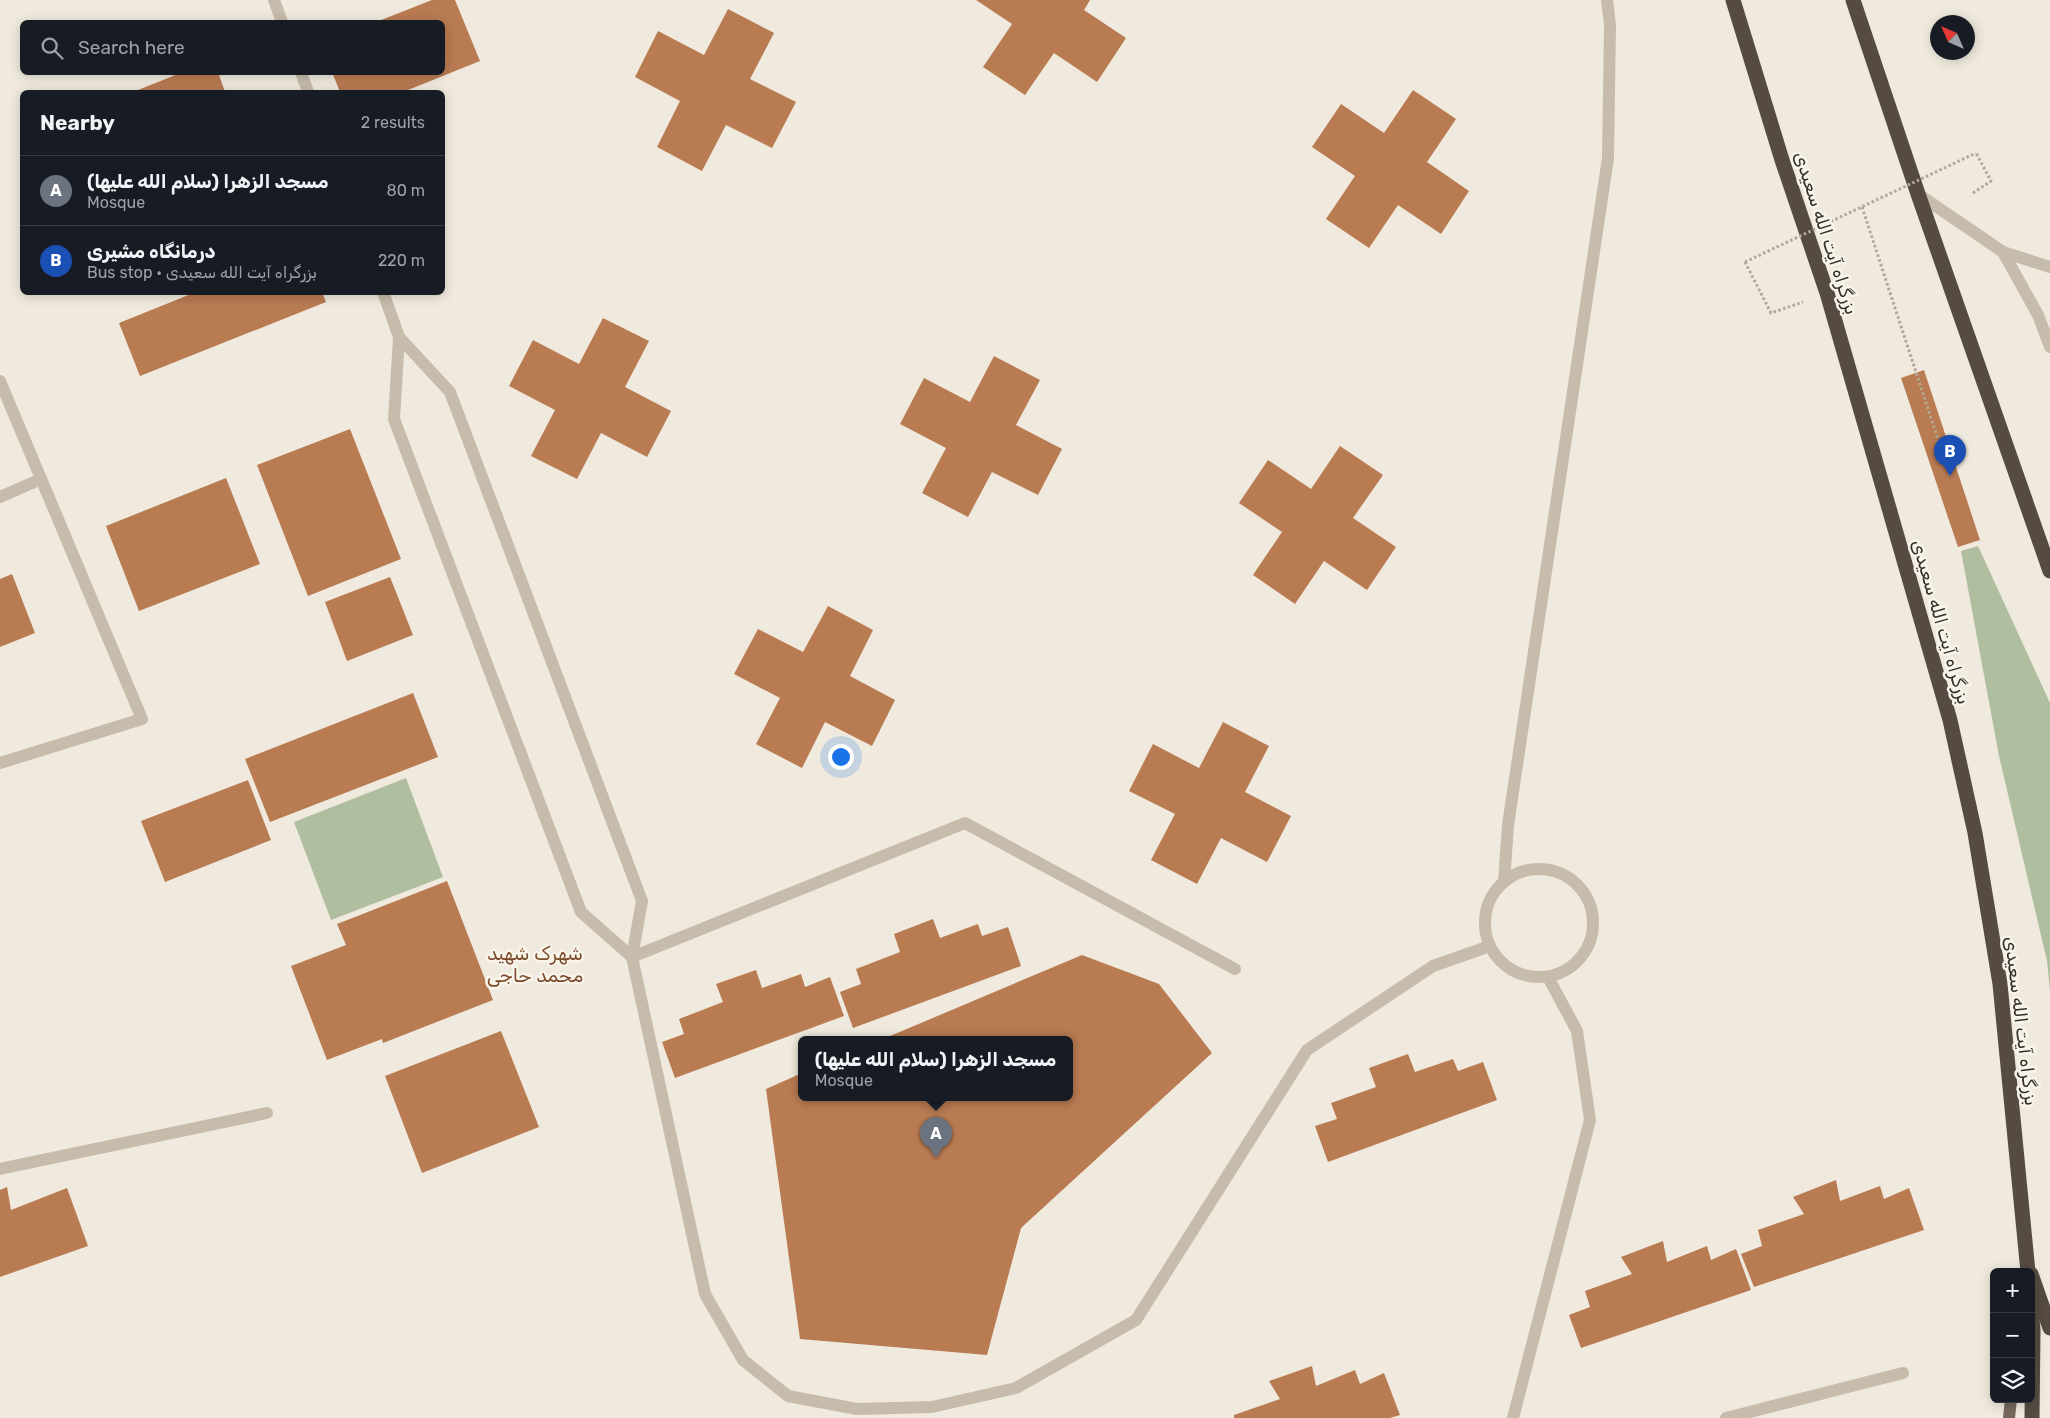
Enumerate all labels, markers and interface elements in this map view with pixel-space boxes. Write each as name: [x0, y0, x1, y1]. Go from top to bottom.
north arrow: [1930, 15, 1975, 60]
search box: [20, 20, 445, 75]
icon: search: [38, 34, 66, 62]
text: Search here: [78, 36, 185, 59]
text: Nearby: [40, 110, 115, 135]
text: 2 results: [361, 113, 425, 132]
street label: بزرگراه آیت الله سعیدی: [1789, 149, 1863, 317]
text: مسجد الزهرا (سلام الله علیها): [87, 170, 329, 193]
text: A: [50, 181, 62, 200]
text: 80 m: [387, 181, 425, 200]
text: Mosque: [87, 193, 145, 212]
text: درمانگاه مشیری: [87, 240, 215, 263]
text: B: [50, 251, 62, 270]
text: 220 m: [378, 251, 425, 270]
text: Bus stop · بزرگراه آیت الله سعیدی: [87, 263, 317, 282]
pin: B: [1934, 435, 1966, 476]
street label: بزرگراه آیت الله سعیدی: [1907, 537, 1975, 707]
your location: [828, 744, 854, 770]
street label: بزرگراه آیت الله سعیدی: [2000, 935, 2042, 1107]
district label: شهرک شهید محمد حاجی: [487, 942, 583, 987]
popup: [798, 1036, 1073, 1101]
text: مسجد الزهرا (سلام الله علیها): [815, 1048, 1056, 1071]
text: Mosque: [815, 1071, 873, 1090]
pin: A: [920, 1117, 952, 1158]
map controls: [1990, 1268, 2035, 1403]
button: +: [1990, 1268, 2035, 1313]
button: −: [1990, 1313, 2035, 1358]
button: layers: [1990, 1358, 2035, 1403]

